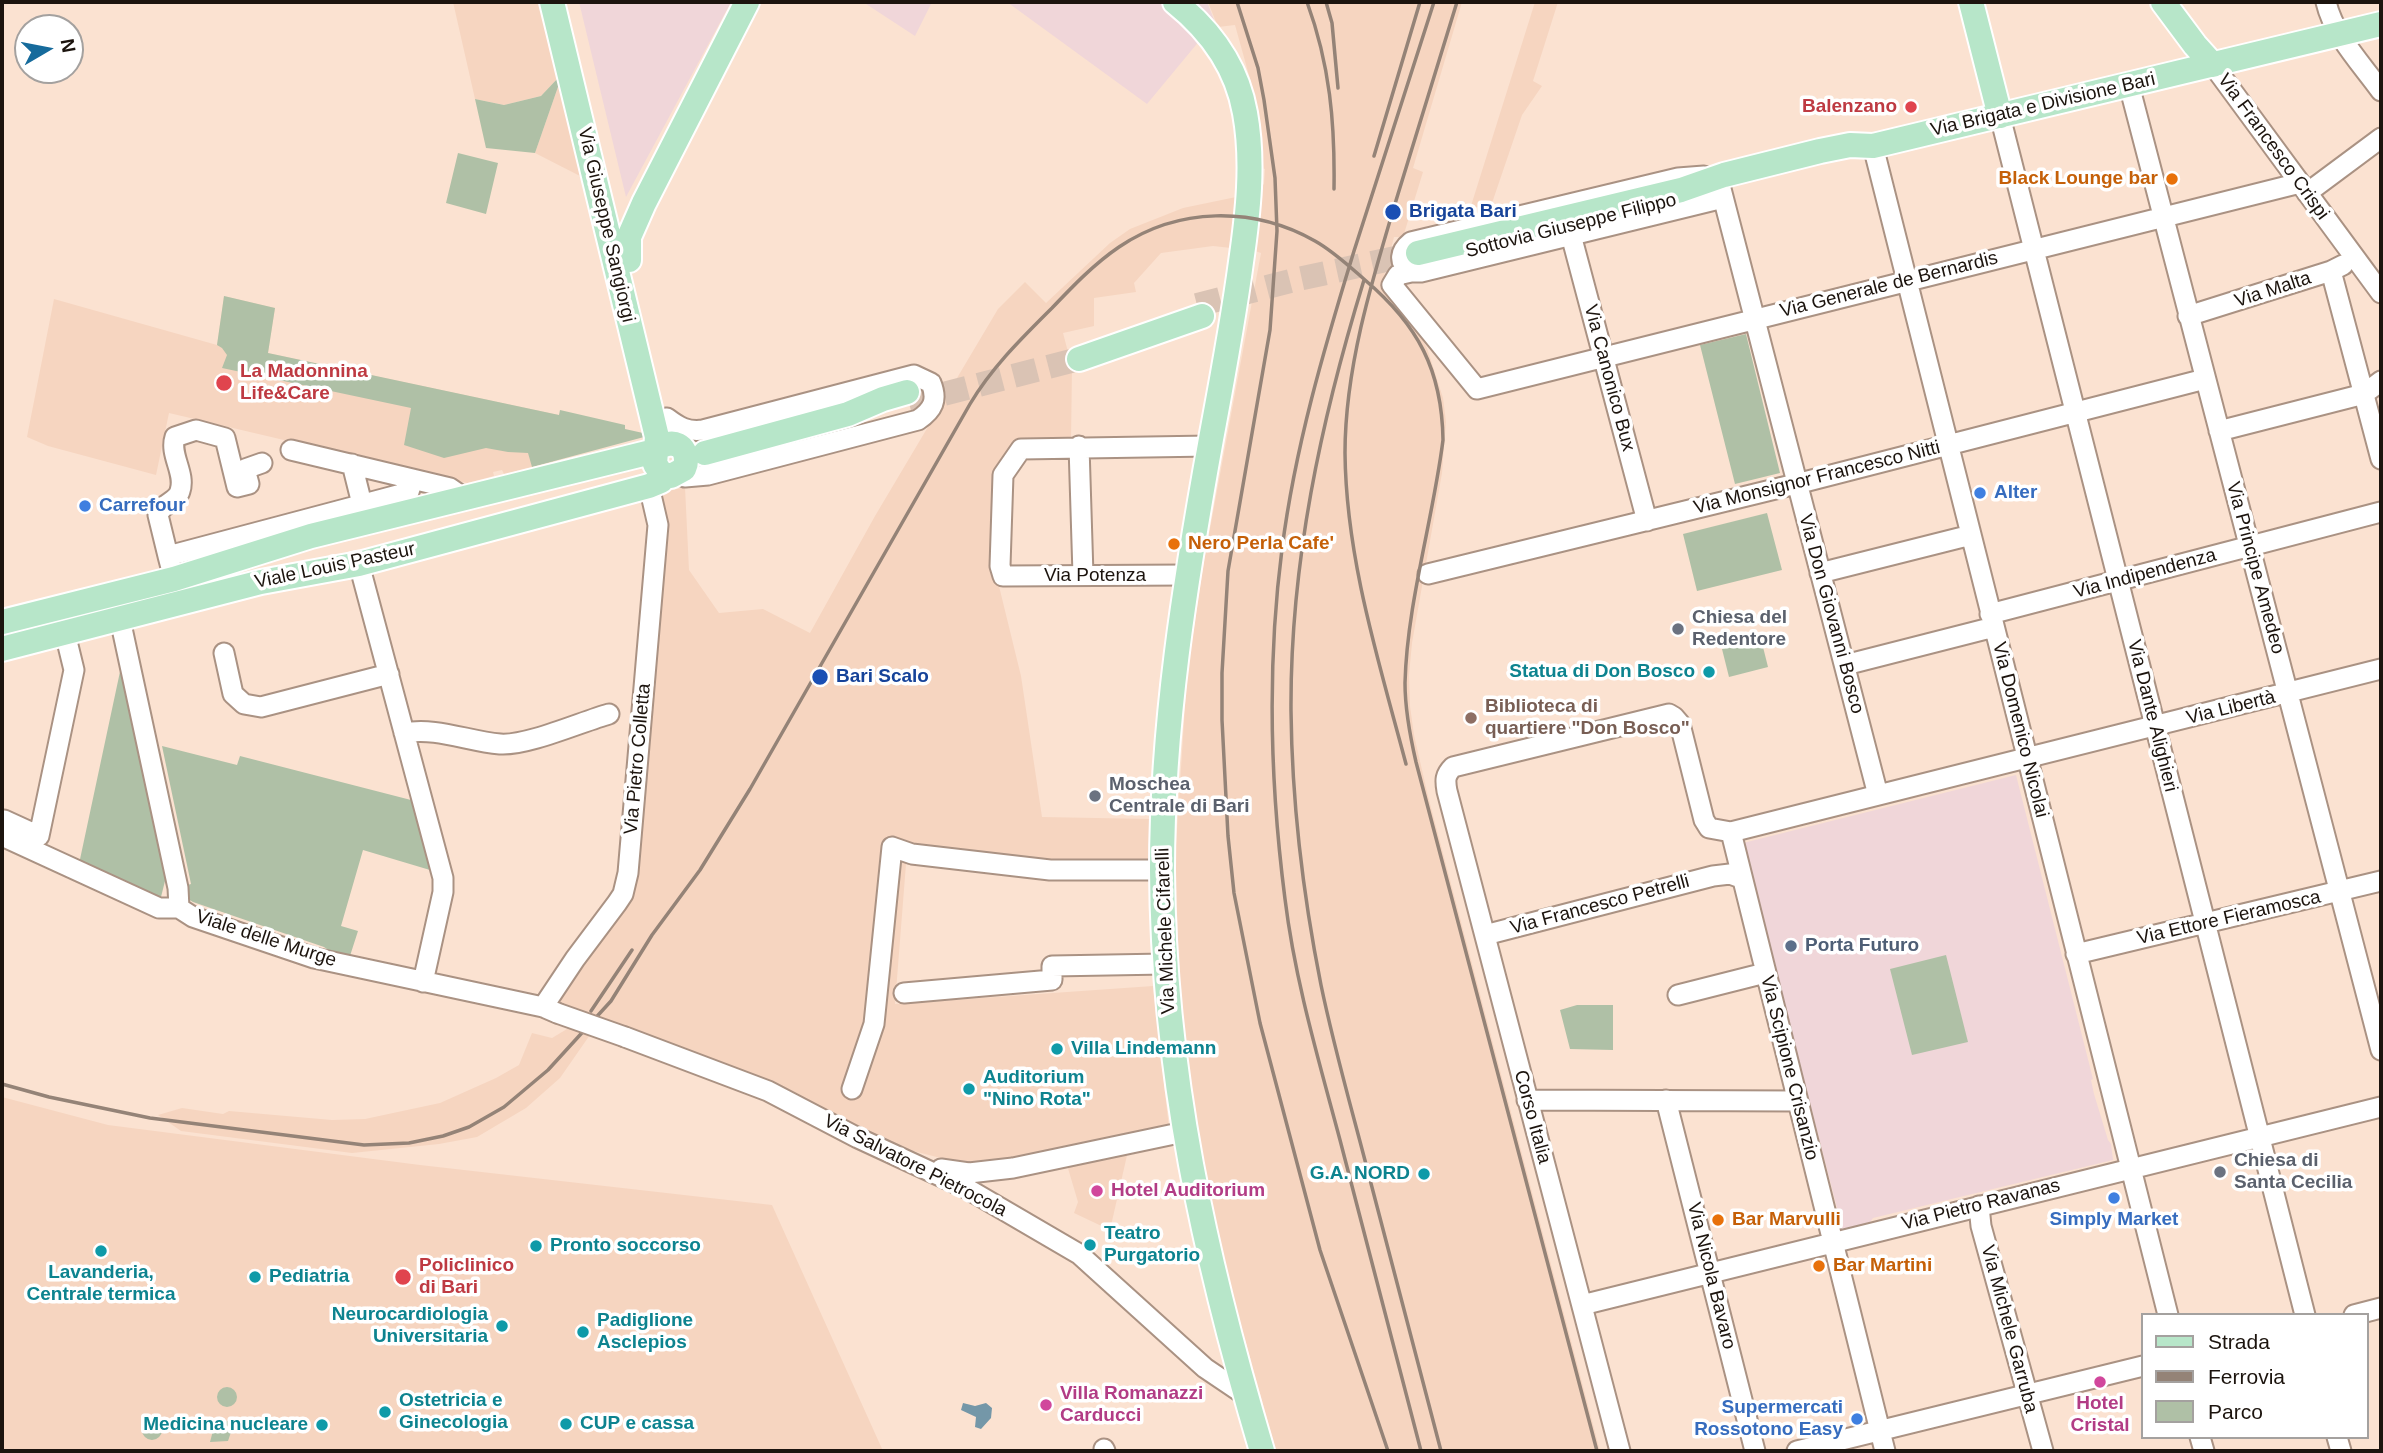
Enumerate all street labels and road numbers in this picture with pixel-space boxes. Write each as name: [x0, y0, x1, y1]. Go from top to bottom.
street label: Via Brigata e Divisione Bari: [1928, 68, 2158, 142]
street label: Via Francesco Crispi: [2212, 70, 2334, 224]
street label: Via Giuseppe Sangiorgi: [572, 125, 640, 325]
street label: Sottovia Giuseppe Filippo: [1463, 189, 1679, 263]
street label: Via Generale de Bernardis: [1778, 247, 2000, 323]
street label: Via Malta: [2232, 267, 2314, 313]
street label: Via Canonico Bux: [1578, 302, 1640, 454]
street label: Via Monsignor Francesco Nitti: [1691, 436, 1943, 520]
street label: Via Principe Amedeo: [2221, 480, 2289, 656]
street label: Via Don Giovanni Bosco: [1793, 512, 1869, 716]
street label: Viale Louis Pasteur: [253, 538, 417, 594]
street label: Via Indipendenza: [2071, 544, 2219, 604]
street label: Via Potenza: [1044, 565, 1146, 587]
street label: Via Dante Alighieri: [2122, 638, 2182, 794]
street label: Via Domenico Nicolai: [1987, 640, 2053, 820]
street label: Via Pietro Colletta: [620, 682, 656, 836]
street label: Via Libertà: [2184, 686, 2278, 730]
street label: Via Michele Cifarelli: [1152, 847, 1180, 1015]
street label: Via Francesco Petrelli: [1508, 870, 1692, 940]
street label: Via Ettore Fieramosca: [2135, 886, 2323, 950]
street label: Viale delle Murge: [193, 906, 339, 972]
street label: Via Scipione Crisanzio: [1755, 973, 1823, 1163]
street label: Corso Italia: [1509, 1068, 1555, 1166]
street label: Via Salvatore Pietrocola: [820, 1110, 1010, 1222]
street label: Via Pietro Ravanas: [1900, 1174, 2062, 1236]
street label: Via Nicola Bavaro: [1682, 1200, 1740, 1352]
street label: Via Michele Garruba: [1976, 1243, 2042, 1415]

